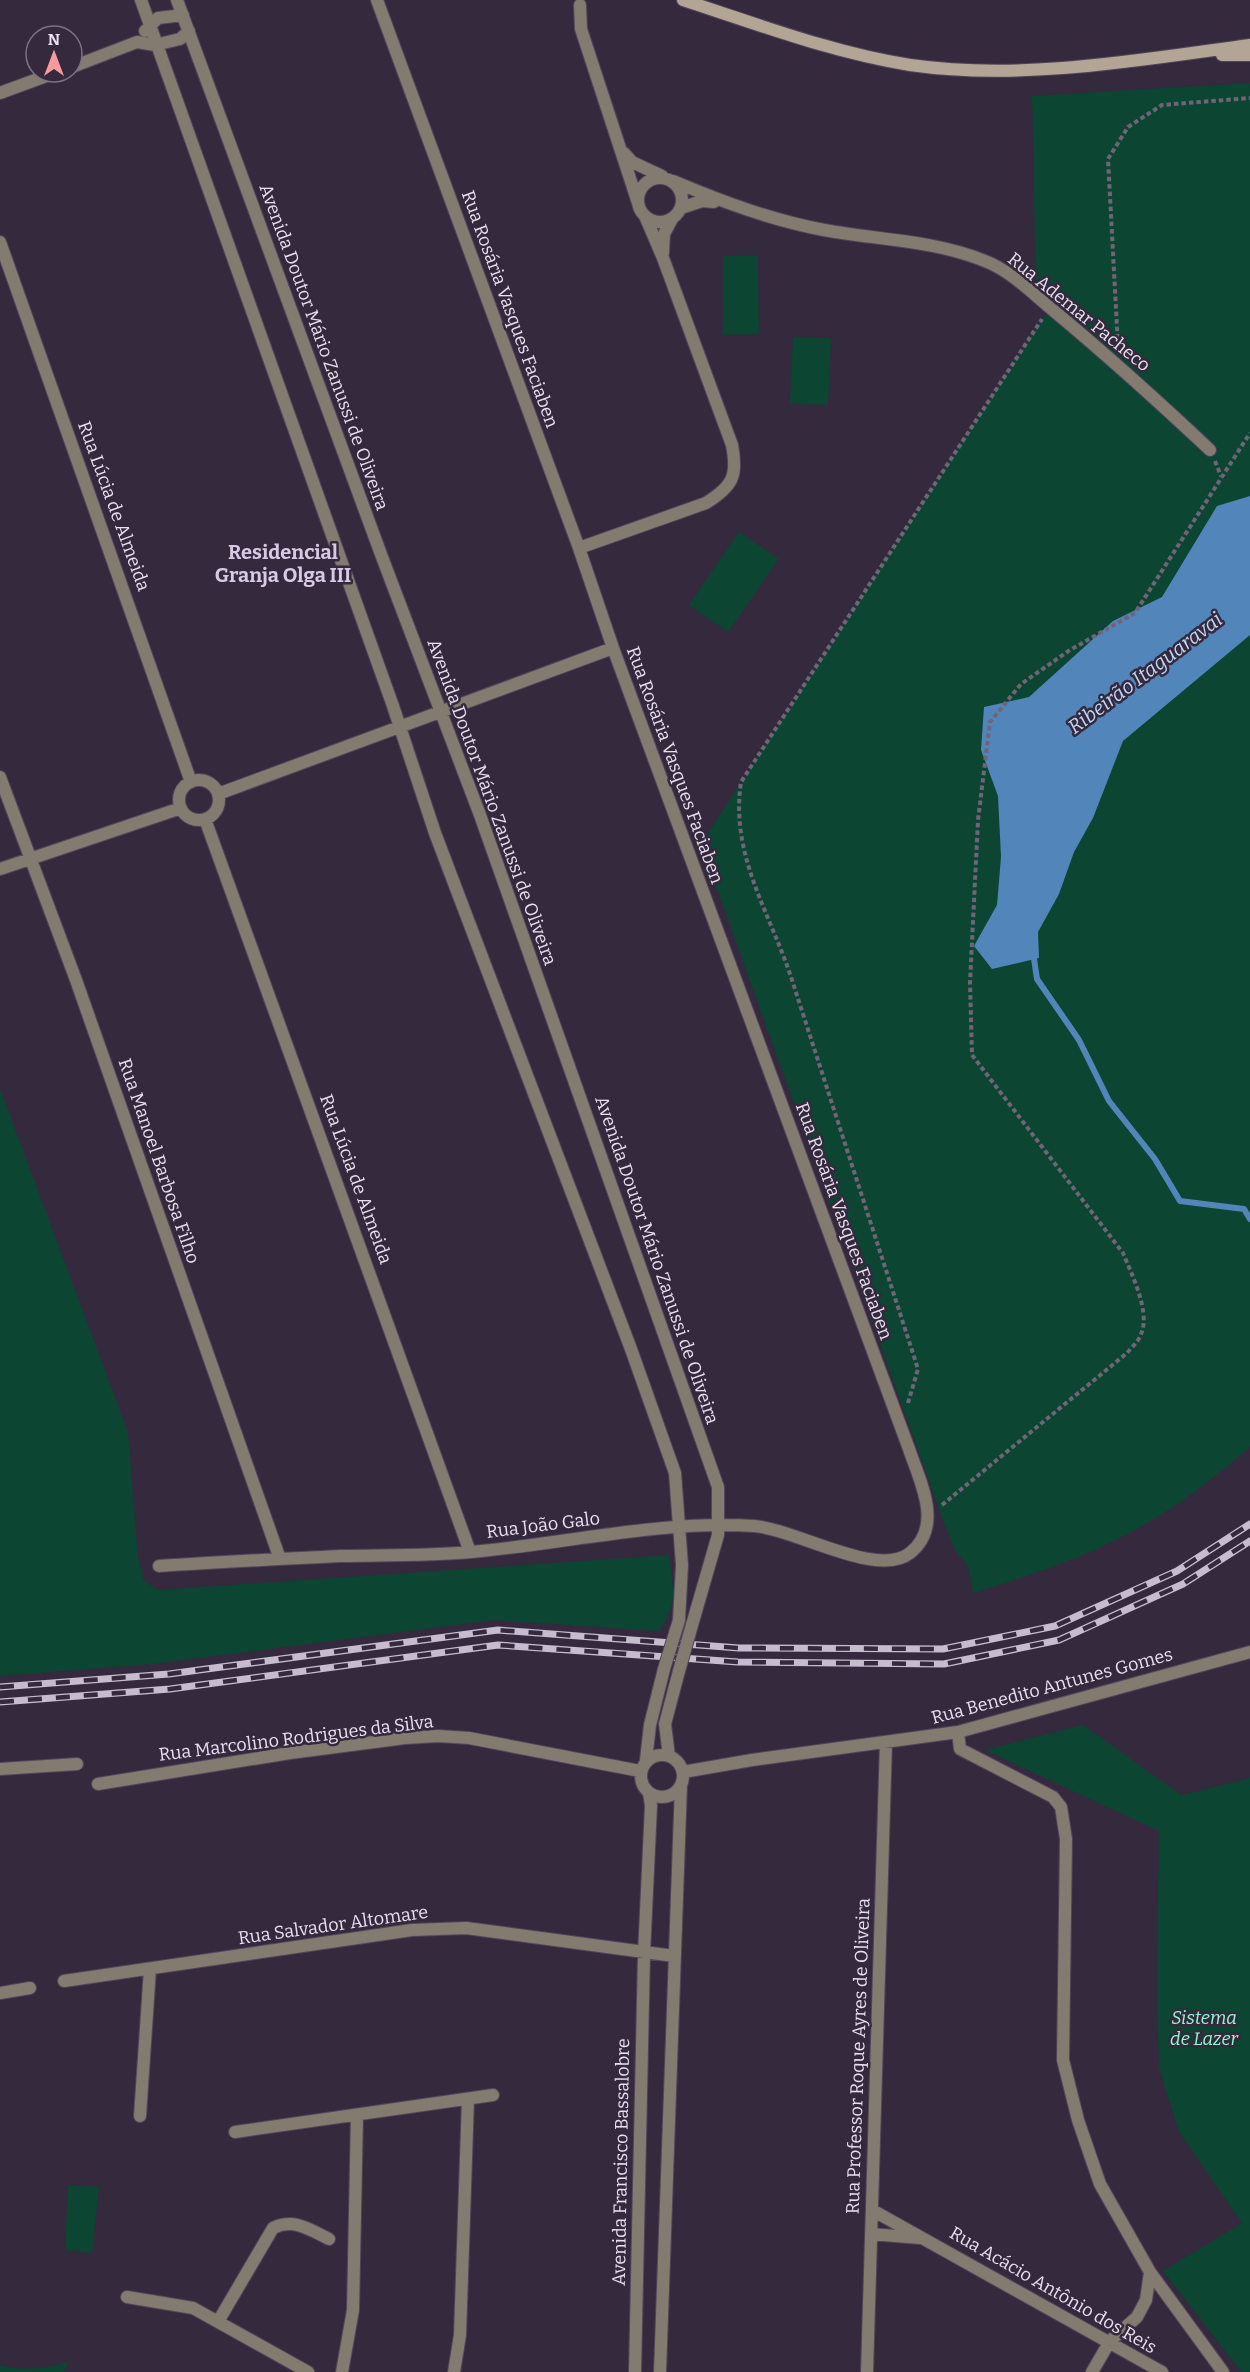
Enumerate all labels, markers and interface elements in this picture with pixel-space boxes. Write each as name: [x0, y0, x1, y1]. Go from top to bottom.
north arrow: [24, 24, 84, 84]
text: N: [48, 30, 60, 49]
street label: Avenida Doutor Mário Zanussi de Oliveira: [255, 181, 393, 513]
street label: Rua Rosária Vasques Faciaben: [457, 187, 563, 431]
street label: Rua Ademar Pacheco: [1003, 248, 1155, 376]
street label: Rua Lúcia de Almeida: [73, 418, 155, 594]
district label: Residencial Granja Olga III: [215, 540, 351, 587]
water label: Ribeirão Itaguaravai: [1063, 607, 1227, 739]
street label: Avenida Doutor Mário Zanussi de Oliveira: [423, 636, 561, 968]
street label: Rua Rosária Vasques Faciaben: [622, 643, 728, 887]
street label: Rua Manoel Barbosa Filho: [114, 1056, 204, 1266]
street label: Rua Lúcia de Almeida: [315, 1091, 397, 1267]
street label: Avenida Doutor Mário Zanussi de Oliveira: [590, 1093, 724, 1427]
street label: Rua Rosária Vasques Faciaben: [791, 1099, 897, 1343]
street label: Rua João Galo: [485, 1507, 601, 1543]
street label: Rua Benedito Antunes Gomes: [929, 1643, 1175, 1729]
street label: Rua Marcolino Rodrigues da Silva: [157, 1710, 435, 1766]
street label: Rua Professor Roque Ayres de Oliveira: [841, 1897, 875, 2215]
street label: Rua Salvador Altomare: [237, 1901, 429, 1949]
park label: Sistema de Lazer: [1170, 2007, 1239, 2050]
street label: Avenida Francisco Bassalobre: [608, 2038, 634, 2286]
street label: Rua Acácio Antônio dos Reis: [946, 2222, 1160, 2358]

